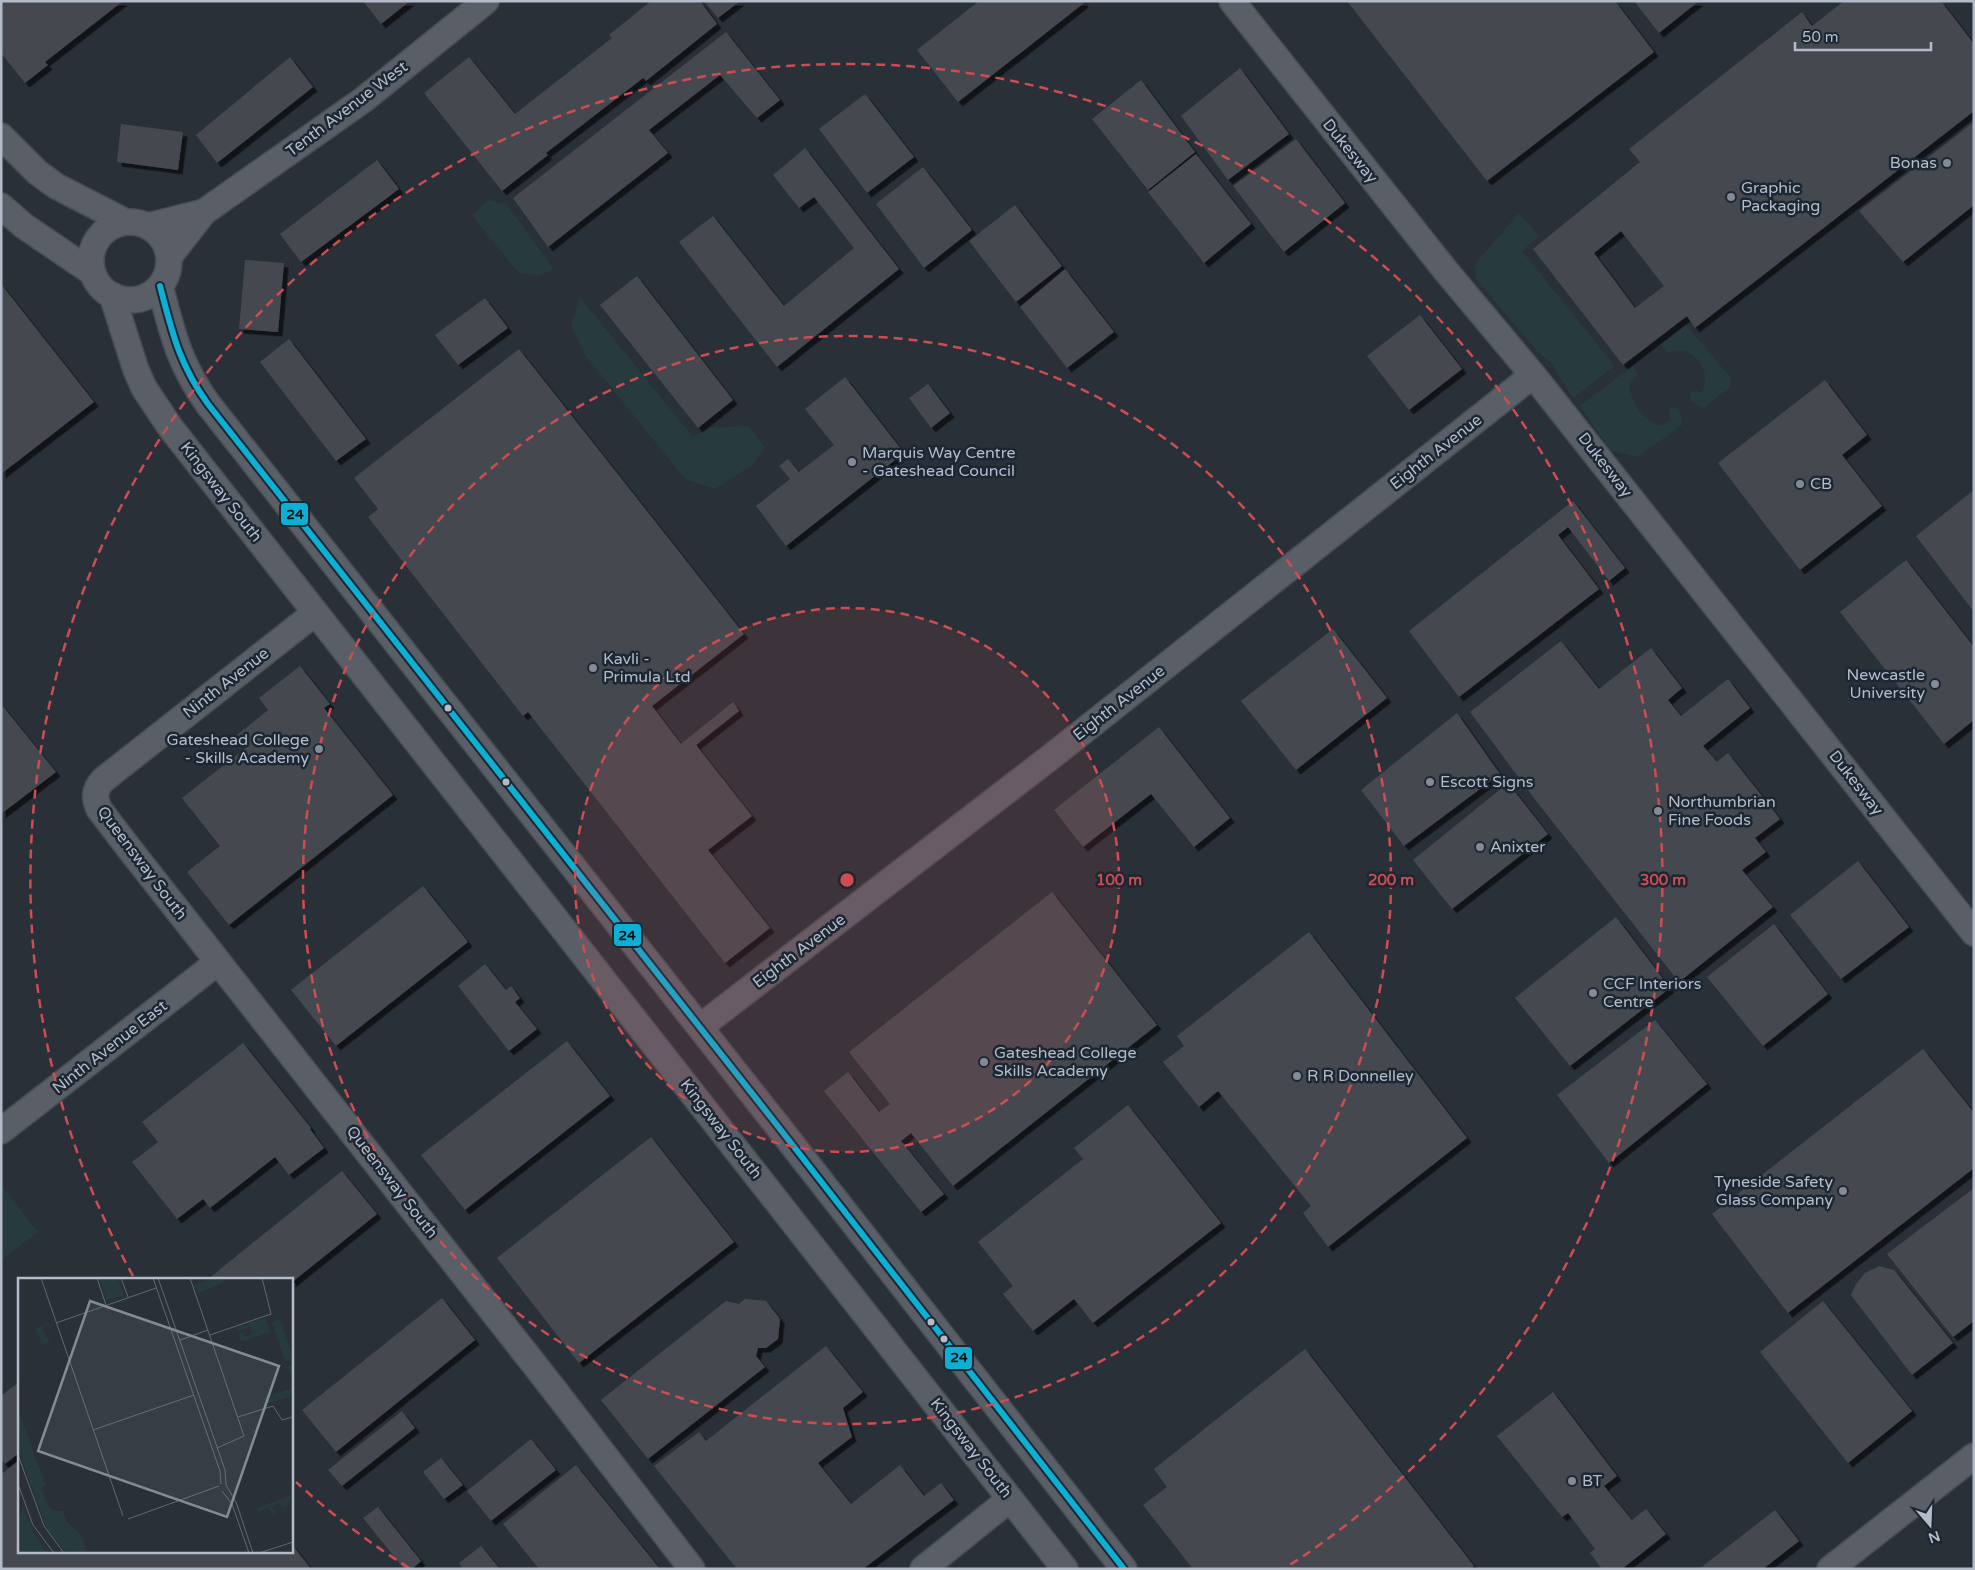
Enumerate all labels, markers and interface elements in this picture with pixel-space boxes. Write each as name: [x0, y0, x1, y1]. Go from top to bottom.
scale bar: [1795, 20, 1931, 52]
text: 50 m: [1802, 28, 1839, 46]
street label: Tenth Avenue West: [282, 57, 412, 161]
street label: Dukesway: [1318, 115, 1382, 187]
place label: Bonas: [1890, 153, 1937, 173]
marker: Bonas: [1941, 157, 1953, 169]
place label: Graphic Packaging: [1741, 178, 1820, 216]
marker: Graphic Packaging: [1725, 191, 1737, 203]
street label: Eighth Avenue: [1386, 410, 1486, 494]
street label: Dukesway: [1573, 429, 1637, 502]
street label: Kingsway South: [176, 438, 266, 546]
place label: Marquis Way Centre - Gateshead Council: [862, 443, 1016, 481]
marker: Marquis Way Centre - Gateshead Council: [846, 456, 858, 468]
place label: CB: [1810, 474, 1832, 494]
marker: CB: [1794, 478, 1806, 490]
line badge: 24: [280, 502, 309, 526]
text: 24: [286, 506, 304, 523]
street label: Ninth Avenue: [179, 643, 273, 723]
place label: Kavli - Primula Ltd: [603, 649, 691, 687]
street label: Eighth Avenue: [1069, 661, 1169, 745]
marker: Kavli - Primula Ltd: [587, 662, 599, 674]
place label: Newcastle University: [1847, 665, 1925, 703]
marker: Newcastle University: [1929, 678, 1941, 690]
unlabelled marker: [443, 703, 453, 713]
place label: Gateshead College - Skills Academy: [167, 730, 309, 768]
marker: Gateshead College - Skills Academy: [313, 743, 325, 755]
street label: Dukesway: [1824, 747, 1888, 820]
place label: Escott Signs: [1440, 772, 1534, 792]
marker: Escott Signs: [1424, 776, 1436, 788]
unlabelled marker: [501, 777, 511, 787]
place label: Northumbrian Fine Foods: [1668, 792, 1776, 830]
street label: Queensway South: [93, 802, 191, 924]
marker: Northumbrian Fine Foods: [1652, 805, 1664, 817]
place label: Anixter: [1490, 837, 1546, 857]
marker: Anixter: [1474, 841, 1486, 853]
centre of rings: [838, 871, 856, 889]
text: 100 m: [1096, 871, 1142, 889]
text: 200 m: [1368, 871, 1414, 889]
text: 300 m: [1640, 871, 1686, 889]
street label: Eighth Avenue: [749, 910, 849, 992]
line badge: 24: [613, 923, 642, 947]
text: 24: [618, 927, 636, 944]
place label: CCF Interiors Centre: [1603, 974, 1701, 1012]
marker: CCF Interiors Centre: [1587, 987, 1599, 999]
street label: Ninth Avenue East: [48, 996, 172, 1098]
place label: Gateshead College Skills Academy: [994, 1043, 1136, 1081]
marker: Gateshead College Skills Academy: [978, 1056, 990, 1068]
place label: R R Donnelley: [1307, 1066, 1414, 1086]
marker: R R Donnelley: [1291, 1070, 1303, 1082]
street label: Kingsway South: [676, 1075, 766, 1183]
street label: Queensway South: [342, 1122, 442, 1242]
place label: Tyneside Safety Glass Company: [1714, 1172, 1833, 1210]
marker: Tyneside Safety Glass Company: [1837, 1185, 1849, 1197]
inset map: [18, 1278, 292, 1552]
unlabelled marker: [926, 1317, 936, 1327]
unlabelled marker: [939, 1334, 949, 1344]
line badge: 24: [944, 1346, 973, 1370]
text: 24: [950, 1349, 968, 1366]
street label: Kingsway South: [926, 1394, 1016, 1502]
place label: BT: [1582, 1471, 1602, 1491]
marker: BT: [1566, 1475, 1578, 1487]
north arrow: [1905, 1500, 1955, 1550]
text: N: [1926, 1527, 1942, 1547]

